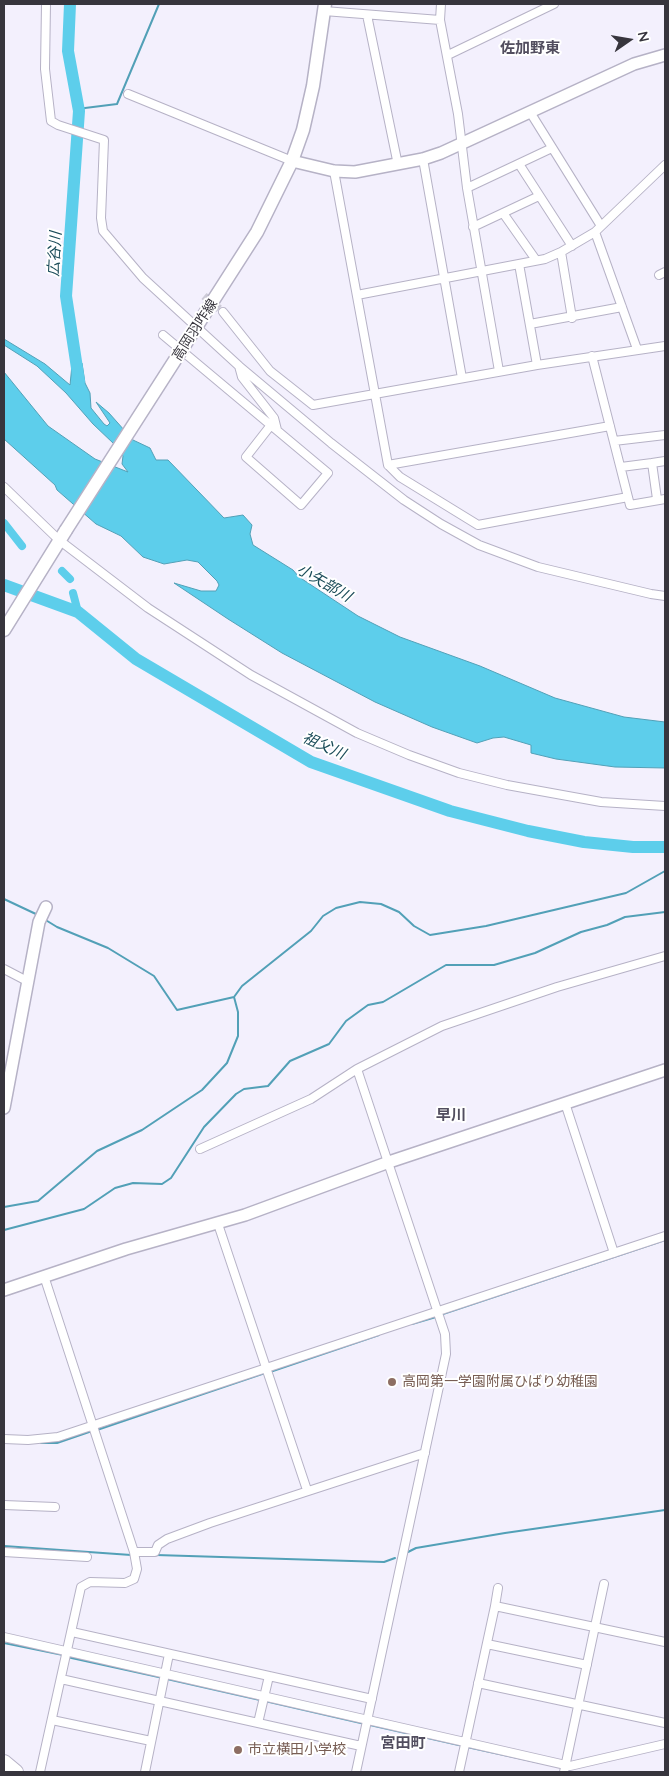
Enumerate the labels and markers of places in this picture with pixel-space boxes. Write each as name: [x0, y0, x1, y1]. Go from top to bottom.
place label: 高岡第一学園附属ひばり幼稚園: [402, 1374, 598, 1390]
marker: 高岡第一学園附属ひばり幼稚園: [386, 1376, 398, 1388]
place label: 市立横田小学校: [248, 1742, 346, 1758]
marker: 市立横田小学校: [232, 1744, 244, 1756]

